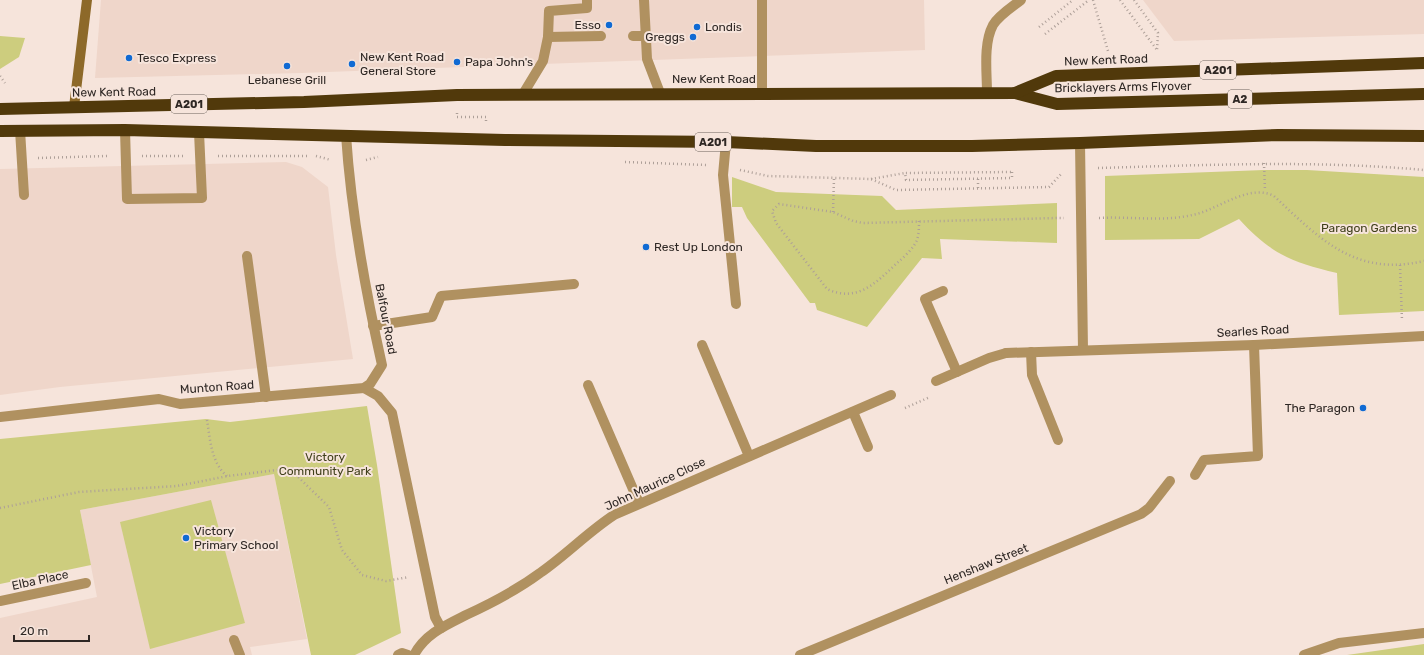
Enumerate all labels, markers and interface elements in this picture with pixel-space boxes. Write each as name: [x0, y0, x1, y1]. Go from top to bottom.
place label: Esso: [575, 18, 601, 32]
marker: Esso: [604, 20, 614, 30]
place label: Londis: [705, 20, 742, 34]
marker: Londis: [692, 22, 702, 32]
place label: Greggs: [645, 30, 685, 44]
marker: Greggs: [688, 32, 698, 42]
place label: New Kent Road General Store: [360, 50, 444, 78]
place label: Tesco Express: [137, 51, 216, 65]
street label: New Kent Road: [1064, 52, 1148, 68]
marker: Tesco Express: [124, 53, 134, 63]
place label: Papa John's: [465, 55, 533, 69]
marker: Papa John's: [452, 57, 462, 67]
marker: New Kent Road General Store: [347, 59, 357, 69]
marker: Lebanese Grill: [282, 61, 292, 71]
road number: A201: [1200, 61, 1236, 79]
street label: New Kent Road: [672, 72, 756, 86]
place label: Lebanese Grill: [248, 73, 326, 87]
street label: Bricklayers Arms Flyover: [1054, 79, 1192, 95]
street label: New Kent Road: [72, 84, 156, 100]
road number: A2: [1228, 90, 1252, 108]
road number: A201: [171, 95, 207, 113]
road number: A201: [695, 133, 731, 151]
park label: Paragon Gardens: [1321, 221, 1417, 235]
place label: Rest Up London: [654, 240, 743, 254]
marker: Rest Up London: [641, 242, 651, 252]
street label: Balfour Road: [372, 282, 400, 356]
street label: Searles Road: [1216, 322, 1290, 340]
street label: Munton Road: [180, 377, 254, 397]
place label: The Paragon: [1285, 401, 1355, 415]
marker: The Paragon: [1358, 403, 1368, 413]
park label: Victory Community Park: [279, 450, 372, 478]
street label: John Maurice Close: [602, 454, 708, 514]
place label: Victory Primary School: [194, 524, 278, 552]
marker: Victory Primary School: [181, 533, 191, 543]
street label: Henshaw Street: [942, 541, 1030, 587]
street label: Elba Place: [10, 567, 70, 593]
scale bar: [14, 617, 89, 643]
text: 20 m: [20, 624, 48, 638]

